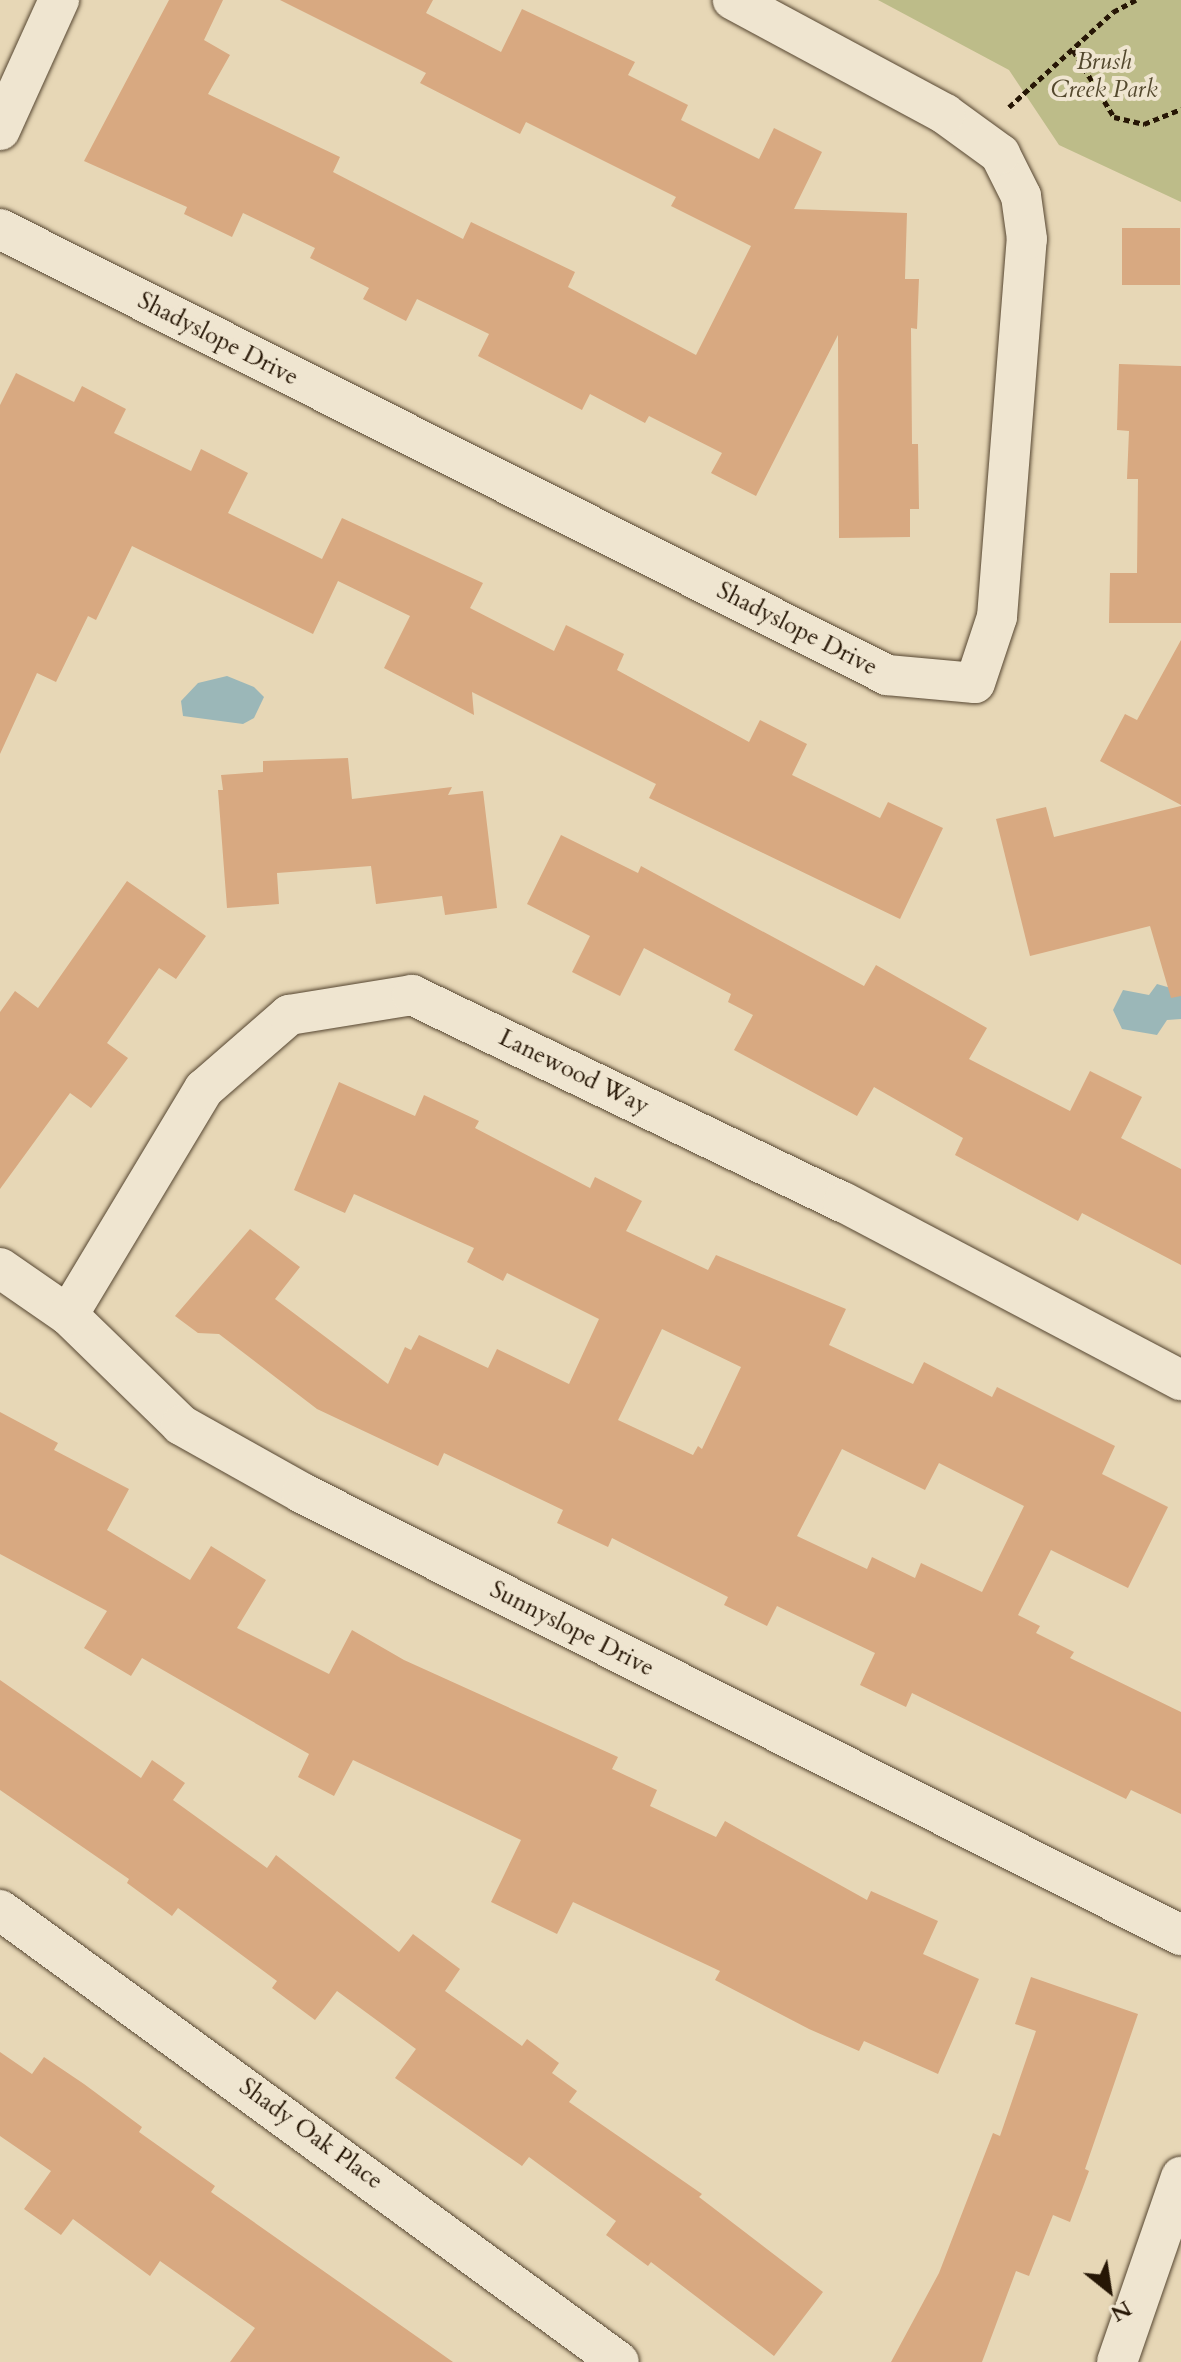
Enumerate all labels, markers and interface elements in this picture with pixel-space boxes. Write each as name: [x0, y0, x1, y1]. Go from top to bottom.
park label: Brush Creek Park: [1050, 48, 1158, 104]
street label: Shadyslope Drive: [133, 286, 303, 392]
street label: Shadyslope Drive: [712, 576, 882, 682]
street label: Lanewood Way: [494, 1023, 654, 1121]
street label: Sunnyslope Drive: [485, 1575, 659, 1683]
street label: Shady Oak Place: [234, 2072, 388, 2196]
north arrow: [1069, 2250, 1149, 2330]
text: N: [1105, 2293, 1137, 2329]

